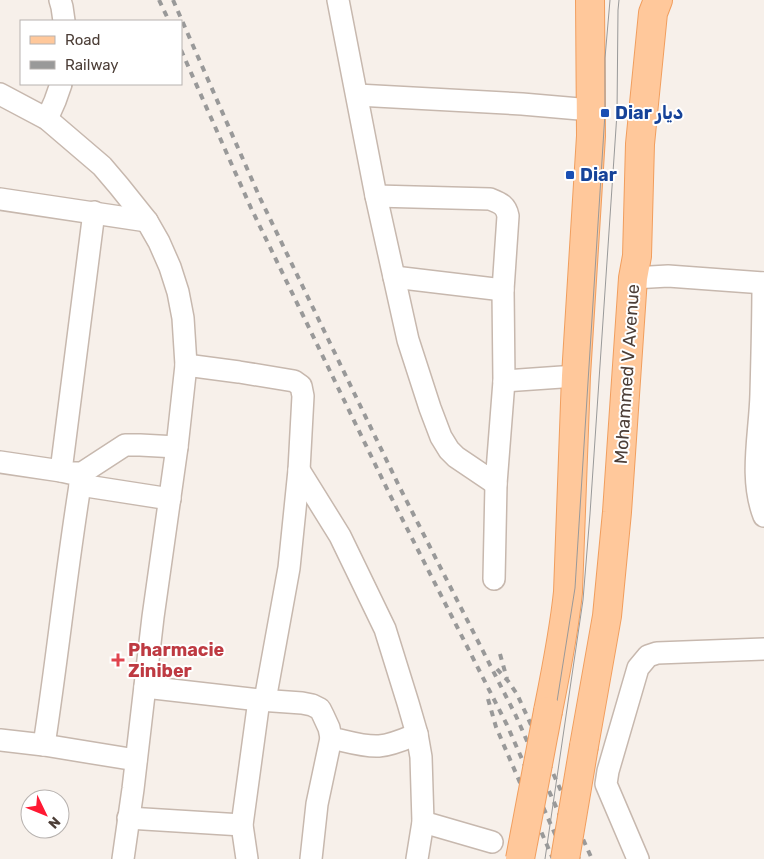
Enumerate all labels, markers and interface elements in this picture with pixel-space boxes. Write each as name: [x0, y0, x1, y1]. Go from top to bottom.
legend: [20, 20, 182, 85]
text: Road: [65, 31, 101, 49]
text: Railway: [65, 56, 119, 74]
place label: Diar ديار: [615, 102, 683, 124]
marker: Diar ديار: [599, 107, 611, 119]
place label: Diar: [580, 164, 617, 186]
marker: Diar: [564, 169, 576, 181]
street label: Mohammed V Avenue: [610, 283, 644, 465]
place label: Pharmacie Ziniber: [128, 639, 225, 682]
marker: Pharmacie Ziniber: [112, 654, 124, 666]
north arrow: [20, 789, 70, 839]
text: N: [44, 813, 64, 832]

